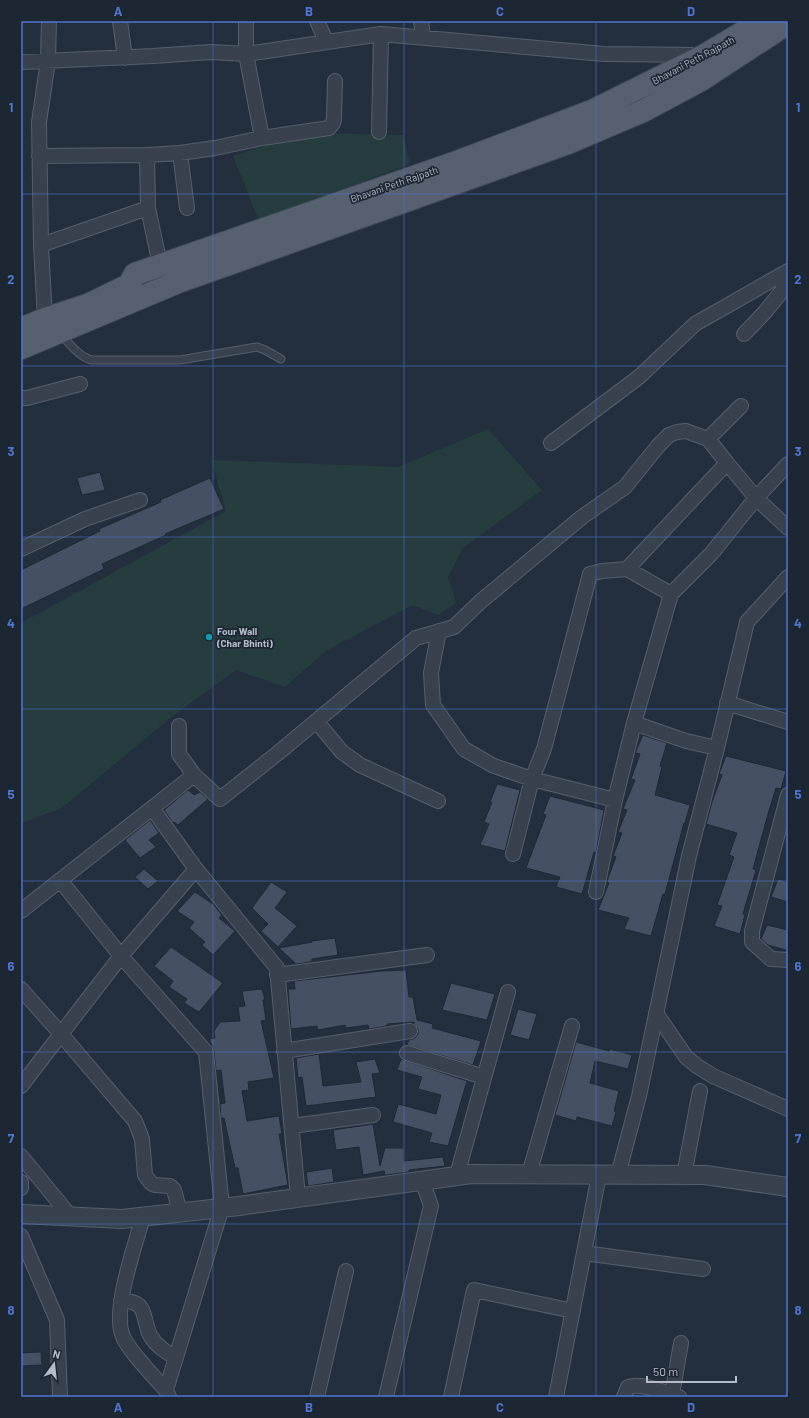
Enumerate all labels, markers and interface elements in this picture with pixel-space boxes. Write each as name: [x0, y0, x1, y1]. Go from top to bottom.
text: A: [114, 3, 123, 19]
text: B: [305, 3, 313, 19]
text: C: [496, 3, 504, 19]
text: D: [687, 3, 695, 19]
street label: Bhavani Peth Rajpath: [650, 33, 736, 87]
text: 1: [9, 99, 13, 115]
text: 1: [796, 99, 800, 115]
street label: Bhavani Peth Rajpath: [349, 163, 439, 205]
text: 2: [7, 271, 15, 287]
text: 2: [794, 271, 802, 287]
text: 3: [7, 443, 15, 459]
text: 3: [794, 443, 802, 459]
text: 4: [7, 615, 15, 631]
text: 4: [794, 615, 802, 631]
place label: Four Wall (Char Bhinti): [216, 625, 273, 649]
marker: Four Wall (Char Bhinti): [204, 632, 214, 642]
text: 5: [7, 786, 15, 802]
text: 5: [794, 786, 802, 802]
text: 6: [8, 958, 15, 974]
text: 6: [795, 958, 802, 974]
text: 7: [8, 1130, 15, 1146]
text: 7: [795, 1130, 802, 1146]
text: 8: [7, 1302, 15, 1318]
text: 8: [794, 1302, 802, 1318]
north arrow: [34, 1344, 74, 1384]
text: N: [51, 1347, 62, 1361]
scale bar: [647, 1358, 736, 1384]
text: 50 m: [653, 1364, 678, 1378]
text: A: [114, 1399, 123, 1415]
text: B: [305, 1399, 313, 1415]
text: C: [496, 1399, 504, 1415]
text: D: [687, 1399, 695, 1415]

